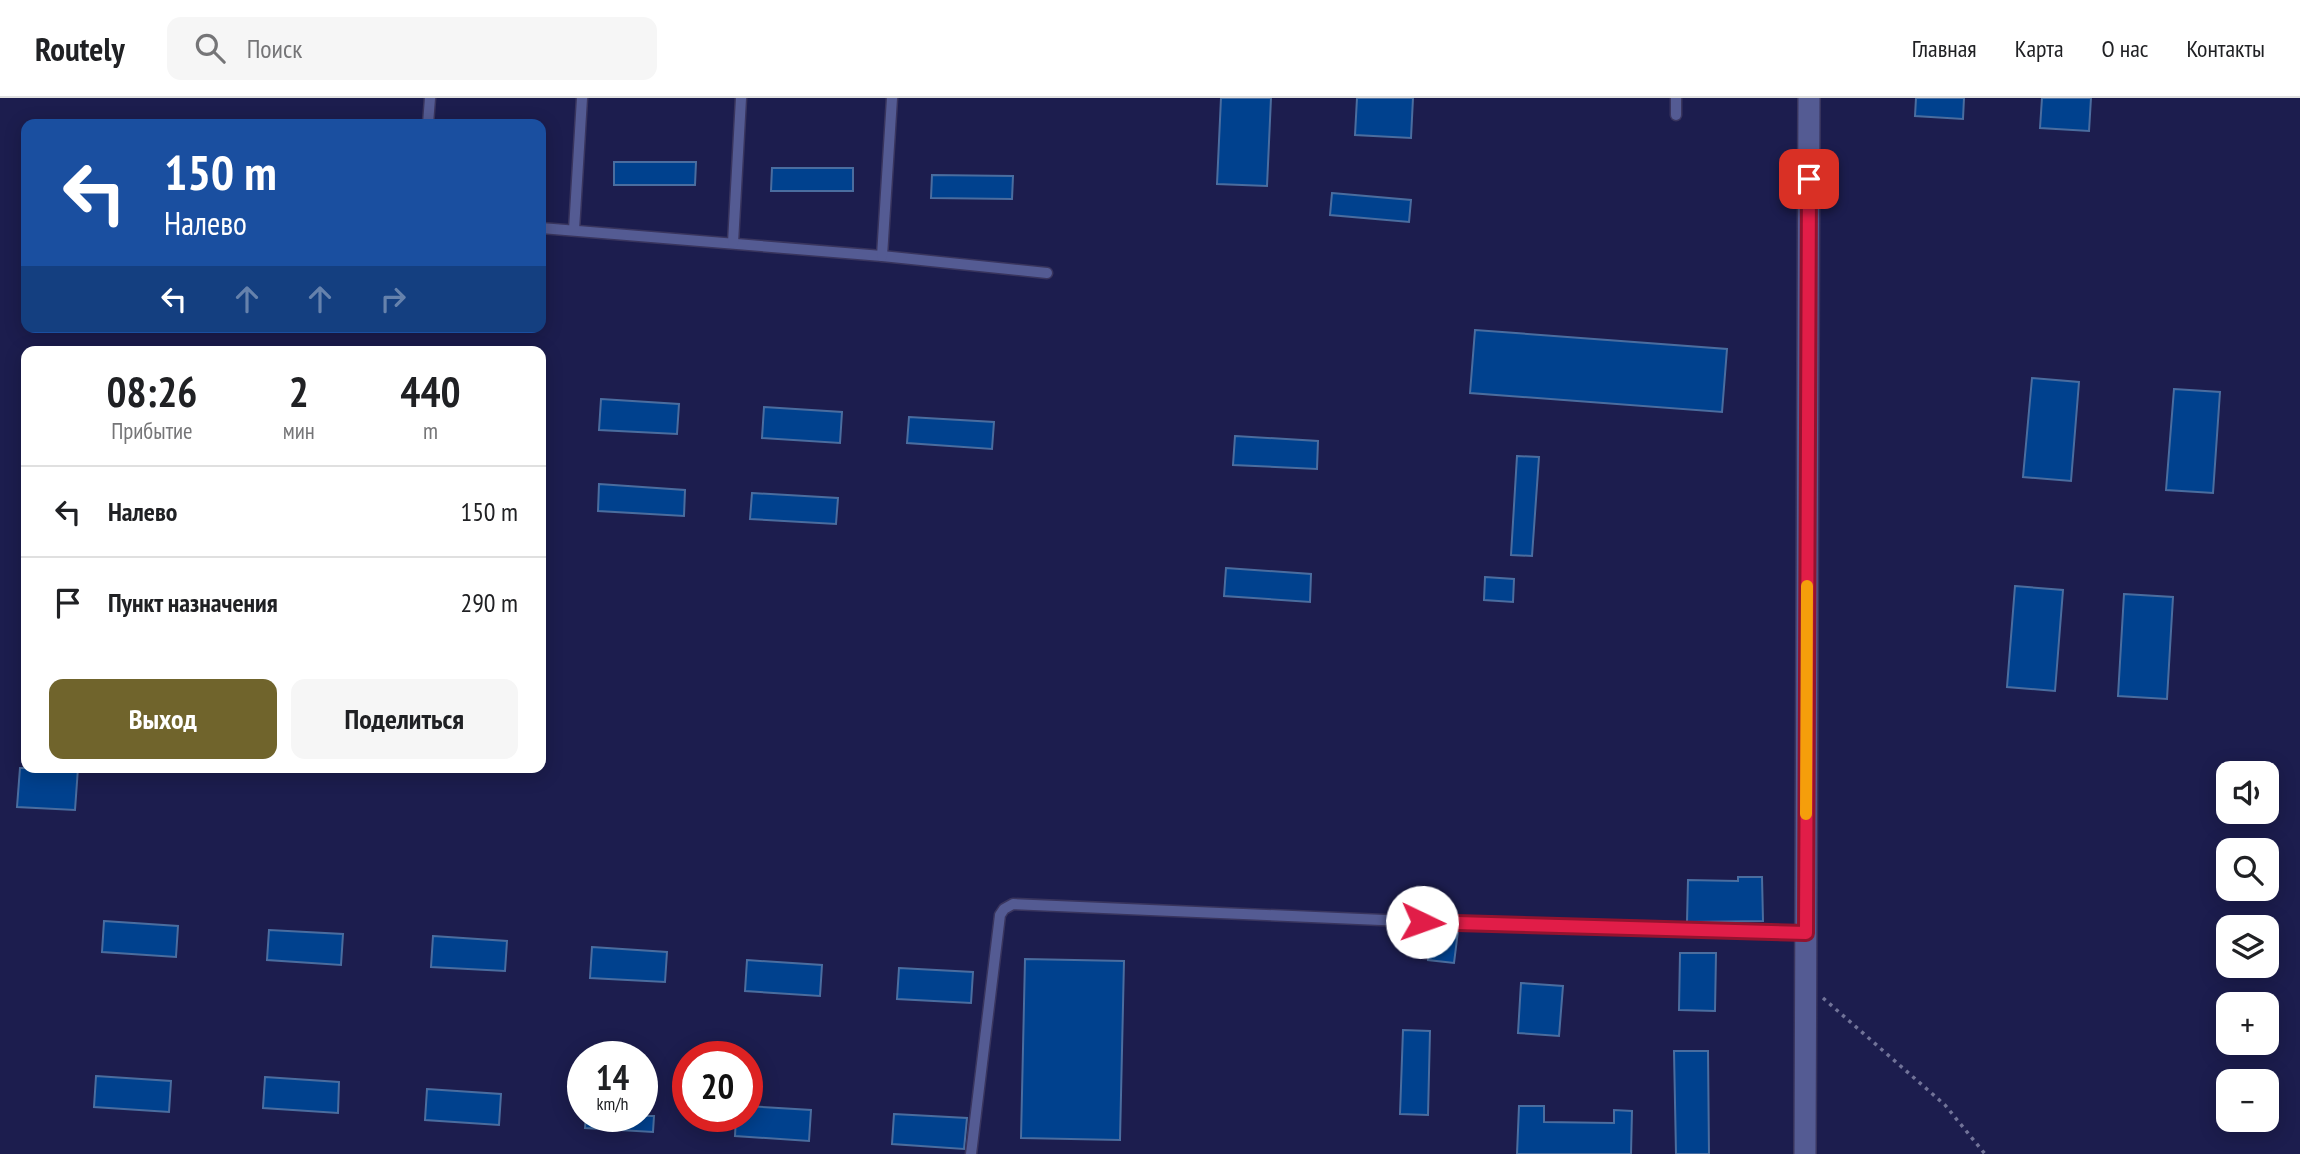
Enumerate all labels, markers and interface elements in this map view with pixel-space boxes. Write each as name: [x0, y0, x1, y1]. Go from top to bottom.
search box: [167, 17, 657, 80]
text: Routely: [35, 27, 125, 70]
icon: search: [191, 29, 229, 67]
text: Поиск: [247, 32, 302, 65]
text: Главная: [1912, 33, 1977, 64]
text: Карта: [2015, 33, 2064, 64]
text: О нас: [2102, 33, 2148, 64]
text: Контакты: [2186, 33, 2265, 64]
text: 150 m: [164, 140, 277, 204]
icon: left: [49, 147, 140, 238]
pin: [1779, 149, 1839, 209]
icon: arrive: [1790, 160, 1828, 198]
text: Налево: [164, 202, 247, 244]
icon: left: [155, 280, 193, 318]
icon: ahead: [228, 280, 266, 318]
icon: ahead: [301, 280, 339, 318]
icon: right: [374, 280, 412, 318]
text: 08:26: [106, 364, 197, 419]
text: 2: [289, 364, 309, 419]
text: 440: [400, 364, 461, 419]
text: Прибытие: [111, 416, 193, 445]
text: мин: [283, 416, 315, 445]
text: m: [423, 416, 438, 445]
icon: left: [49, 493, 87, 531]
text: Налево: [108, 495, 177, 528]
text: 150 m: [460, 495, 518, 528]
icon: arrive: [49, 584, 87, 622]
text: Пункт назначения: [108, 586, 278, 619]
text: 290 m: [460, 586, 518, 619]
button: Выход: [49, 679, 277, 759]
button: Поделиться: [291, 679, 518, 759]
map controls: [2216, 761, 2279, 1132]
button: sound: [2216, 761, 2279, 824]
button: search: [2216, 838, 2279, 901]
position arrow: [1385, 885, 1459, 959]
button: layers: [2216, 915, 2279, 978]
button: +: [2216, 992, 2279, 1055]
speed limit sign: 20: [672, 1041, 763, 1132]
text: 14: [596, 1054, 629, 1100]
button: −: [2216, 1069, 2279, 1132]
text: km/h: [597, 1092, 628, 1115]

